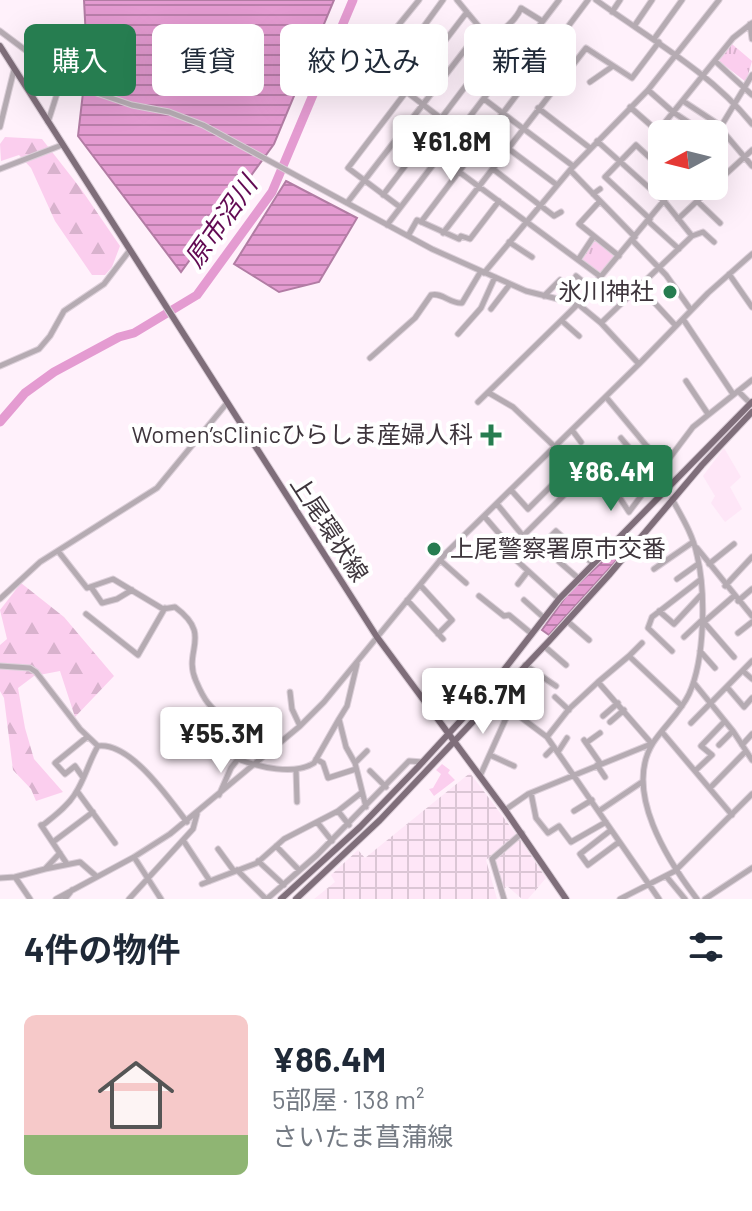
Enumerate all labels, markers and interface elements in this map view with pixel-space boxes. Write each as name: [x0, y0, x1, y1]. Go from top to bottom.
chip: 購入: [24, 24, 136, 96]
chip: 賃貸: [152, 24, 264, 96]
chip: 絞り込み: [280, 24, 448, 96]
chip: 新着: [464, 24, 576, 96]
pin: ¥61.8M: [386, 115, 516, 183]
north arrow: [648, 120, 728, 200]
map controls: [648, 120, 728, 200]
text: ¥61.8M: [411, 125, 491, 156]
water label: 原市沼川: [177, 167, 264, 273]
place label: 氷川神社: [558, 276, 654, 305]
marker: 氷川神社: [661, 283, 679, 301]
place label: Women’sClinicひらしま産婦人科: [131, 419, 473, 448]
marker: Women’sClinicひらしま産婦人科: [480, 424, 502, 446]
pin: ¥86.4M: [546, 445, 676, 513]
text: ¥86.4M: [567, 455, 655, 486]
street label: 上尾環状線: [285, 470, 375, 586]
place label: 上尾警察署原市交番: [450, 533, 666, 562]
marker: 上尾警察署原市交番: [425, 540, 443, 558]
pin: ¥46.7M: [418, 668, 548, 736]
text: ¥46.7M: [440, 678, 526, 709]
pin: ¥55.3M: [156, 707, 286, 775]
text: ¥55.3M: [178, 717, 264, 748]
icon: filters: [684, 925, 728, 969]
text: 4件の物件: [24, 928, 181, 969]
text: ¥86.4M: [272, 1038, 386, 1079]
icon: home: [88, 1047, 184, 1143]
text: 5部屋 · 138 m²: [272, 1083, 424, 1114]
text: さいたま菖蒲線: [272, 1120, 453, 1151]

